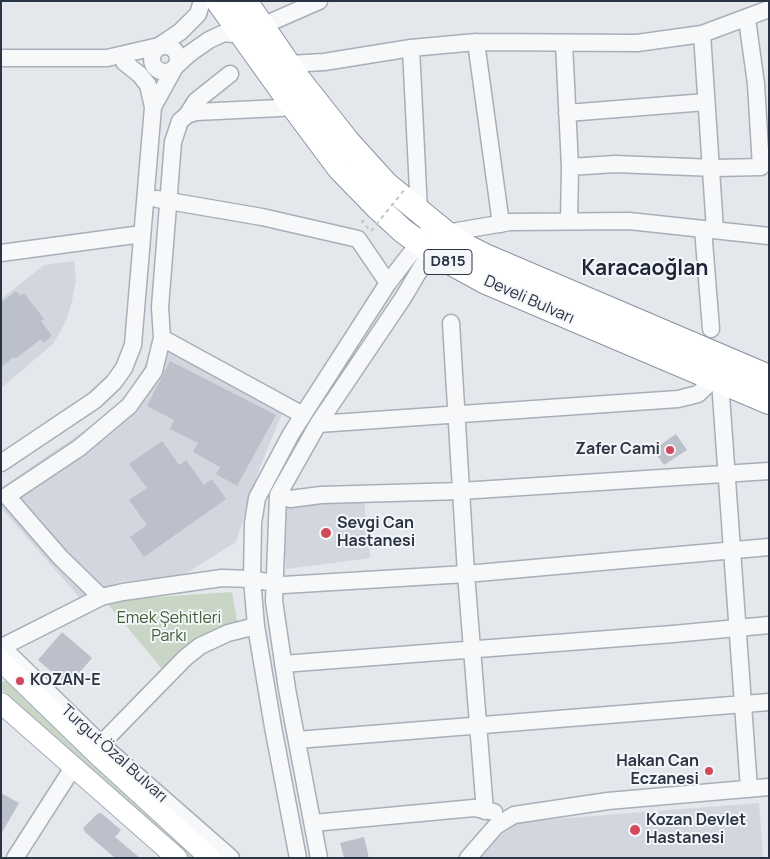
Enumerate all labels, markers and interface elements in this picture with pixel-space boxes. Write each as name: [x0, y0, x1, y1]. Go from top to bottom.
road number: D815: [424, 250, 472, 274]
district label: Karacaoğlan: [582, 256, 708, 282]
street label: Develi Bulvarı: [481, 272, 577, 328]
place label: Zafer Cami: [575, 440, 660, 460]
marker: Zafer Cami: [664, 444, 676, 456]
place label: Sevgi Can Hastanesi: [337, 514, 415, 552]
marker: Sevgi Can Hastanesi: [319, 526, 333, 540]
park label: Emek Şehitleri Parkı: [117, 609, 221, 647]
place label: KOZAN-E: [30, 671, 101, 691]
marker: KOZAN-E: [14, 675, 26, 687]
street label: Turgut Özal Bulvarı: [57, 701, 171, 807]
place label: Hakan Can Eczanesi: [616, 752, 699, 790]
marker: Hakan Can Eczanesi: [703, 765, 715, 777]
place label: Kozan Devlet Hastanesi: [646, 811, 746, 849]
marker: Kozan Devlet Hastanesi: [628, 823, 642, 837]

